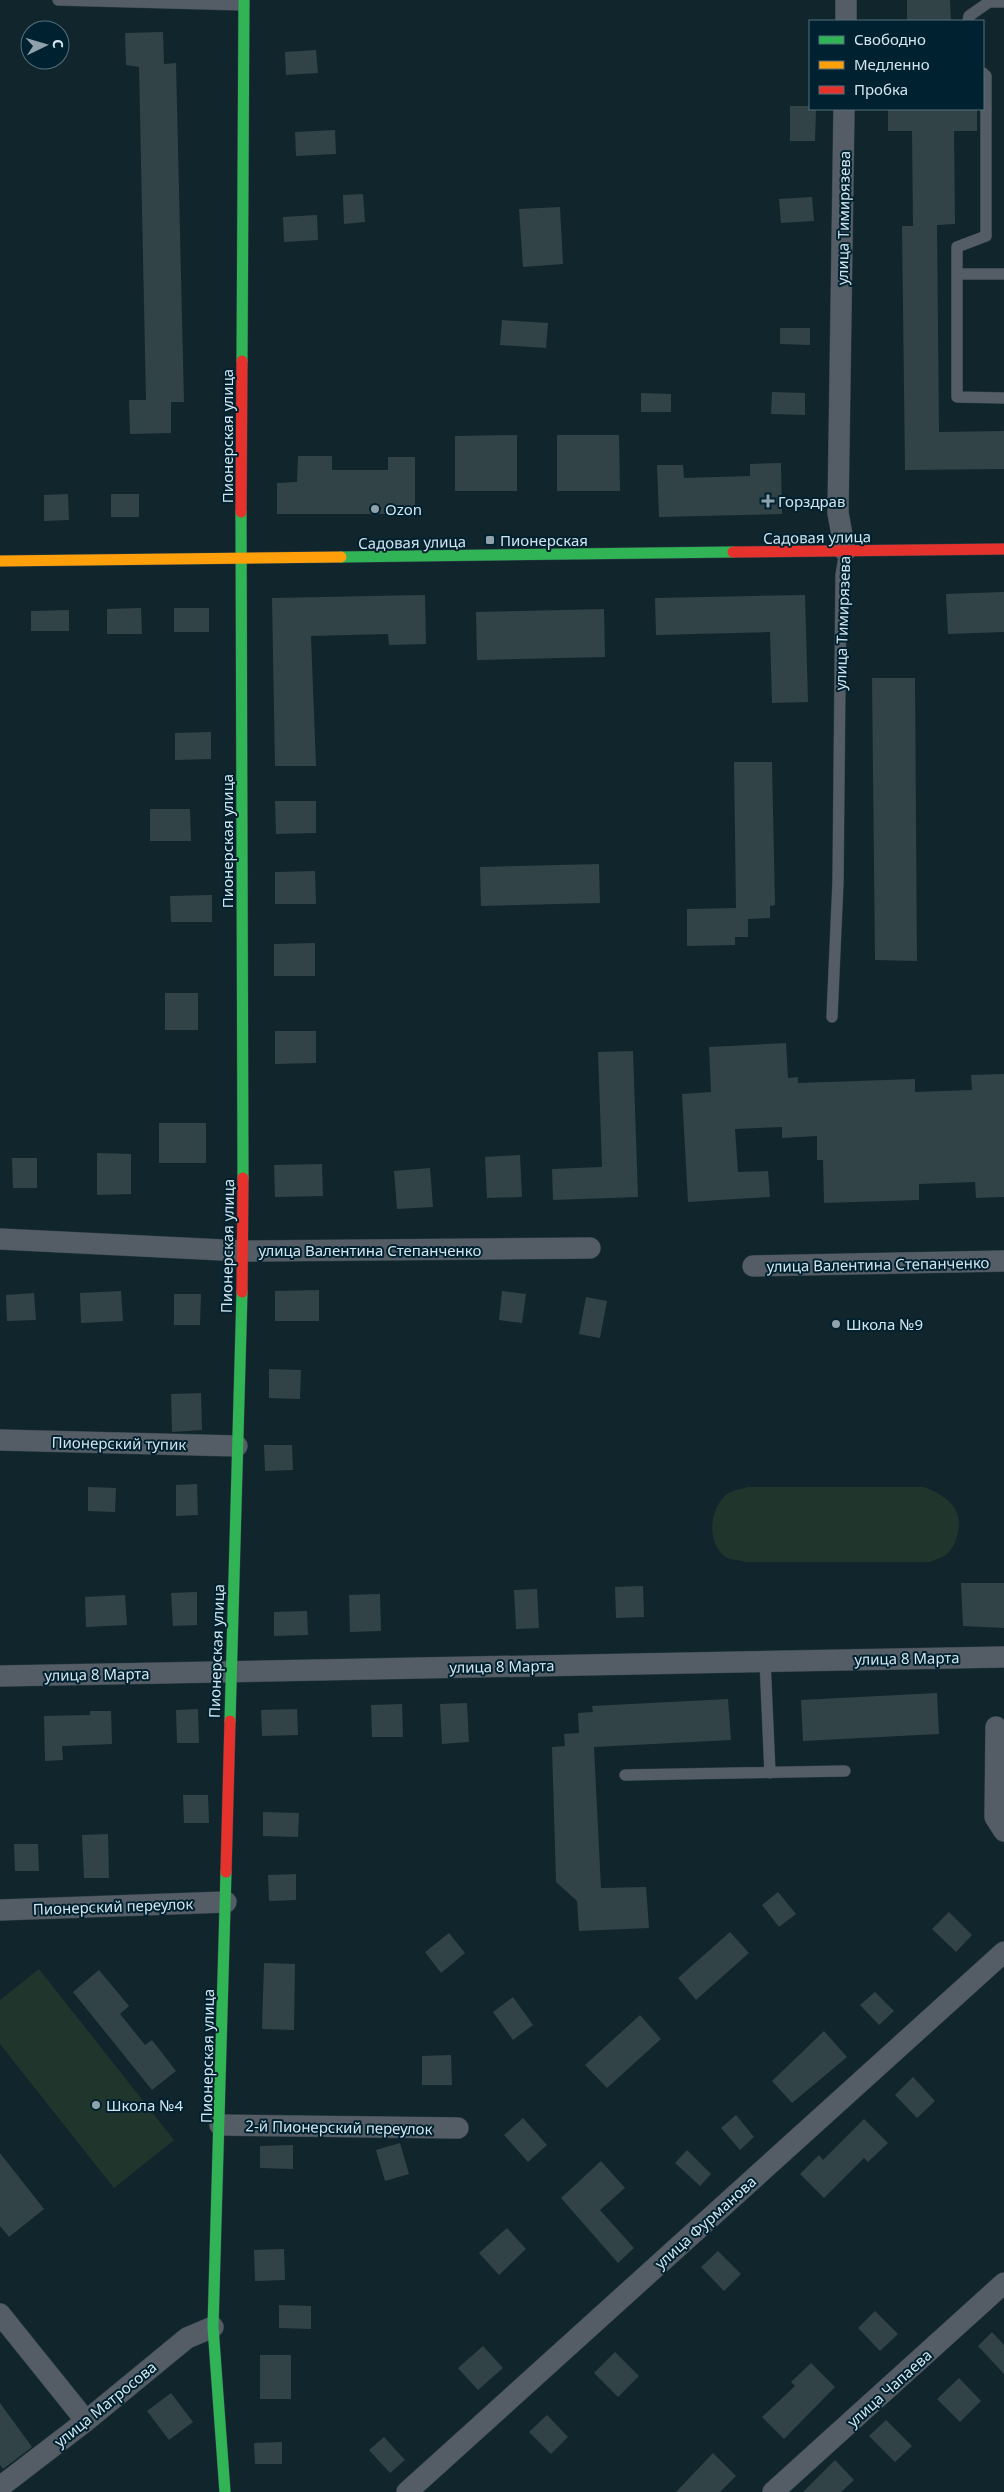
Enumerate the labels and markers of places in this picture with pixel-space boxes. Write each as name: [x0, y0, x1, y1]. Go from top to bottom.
place label: Горздрав: [778, 491, 845, 511]
marker: Горздрав: [762, 495, 774, 507]
place label: Ozon: [385, 499, 422, 519]
marker: Ozon: [369, 503, 381, 515]
place label: Пионерская: [500, 530, 588, 550]
marker: Пионерская: [484, 534, 496, 546]
place label: Школа №9: [846, 1314, 923, 1334]
marker: Школа №9: [830, 1318, 842, 1330]
place label: Школа №4: [106, 2095, 183, 2115]
marker: Школа №4: [90, 2099, 102, 2111]

